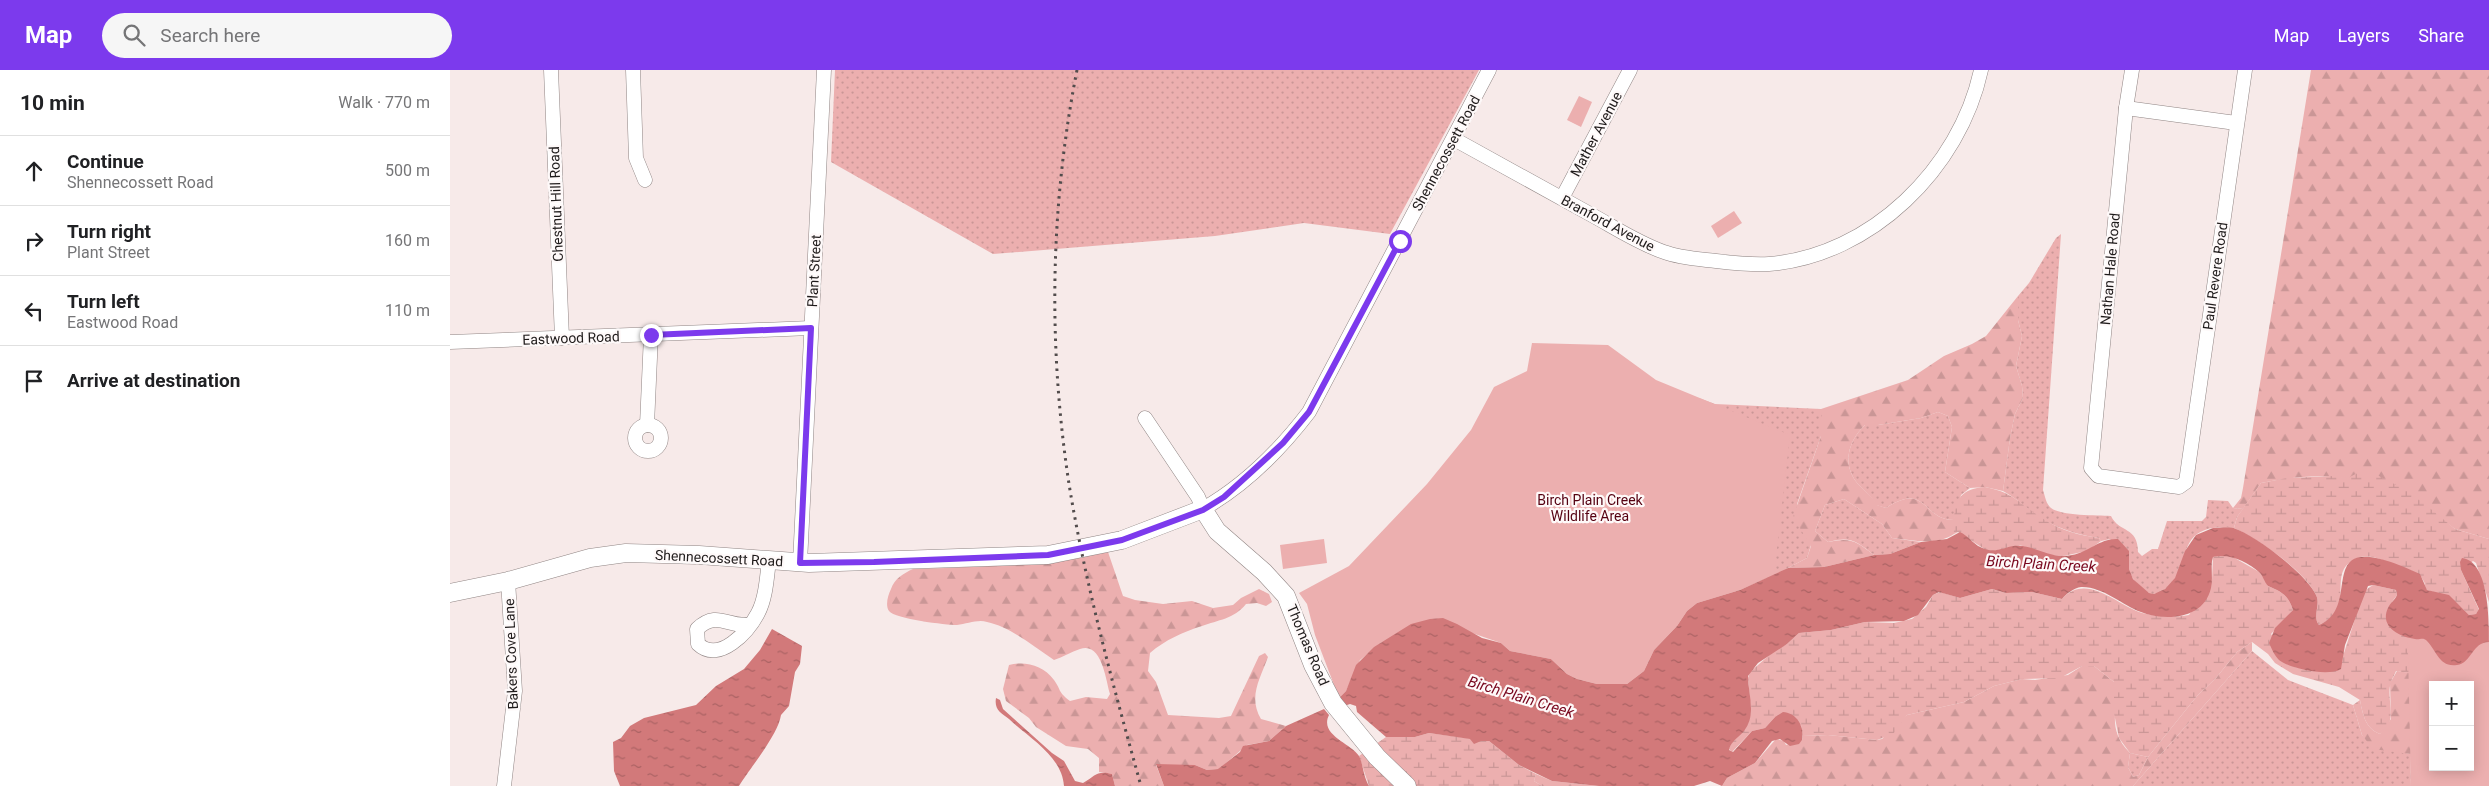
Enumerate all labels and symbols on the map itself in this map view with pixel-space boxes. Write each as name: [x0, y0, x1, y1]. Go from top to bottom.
street label: Mather Avenue: [1567, 89, 1625, 179]
street label: Shennecossett Road: [1409, 93, 1483, 213]
street label: Chestnut Hill Road: [546, 146, 566, 262]
street label: Branford Avenue: [1559, 192, 1657, 254]
street label: Nathan Hale Road: [2097, 212, 2123, 326]
street label: Paul Revere Road: [2200, 221, 2230, 331]
route start: [1389, 230, 1412, 253]
street label: Plant Street: [804, 234, 824, 308]
route end: [640, 324, 663, 347]
street label: Eastwood Road: [522, 328, 620, 348]
park label: Birch Plain Creek Wildlife Area: [1537, 492, 1644, 524]
street label: Shennecossett Road: [655, 547, 783, 569]
water label: Birch Plain Creek: [1986, 552, 2097, 576]
street label: Bakers Cove Lane: [501, 598, 521, 710]
street label: Thomas Road: [1284, 602, 1332, 688]
water label: Birch Plain Creek: [1466, 672, 1577, 722]

